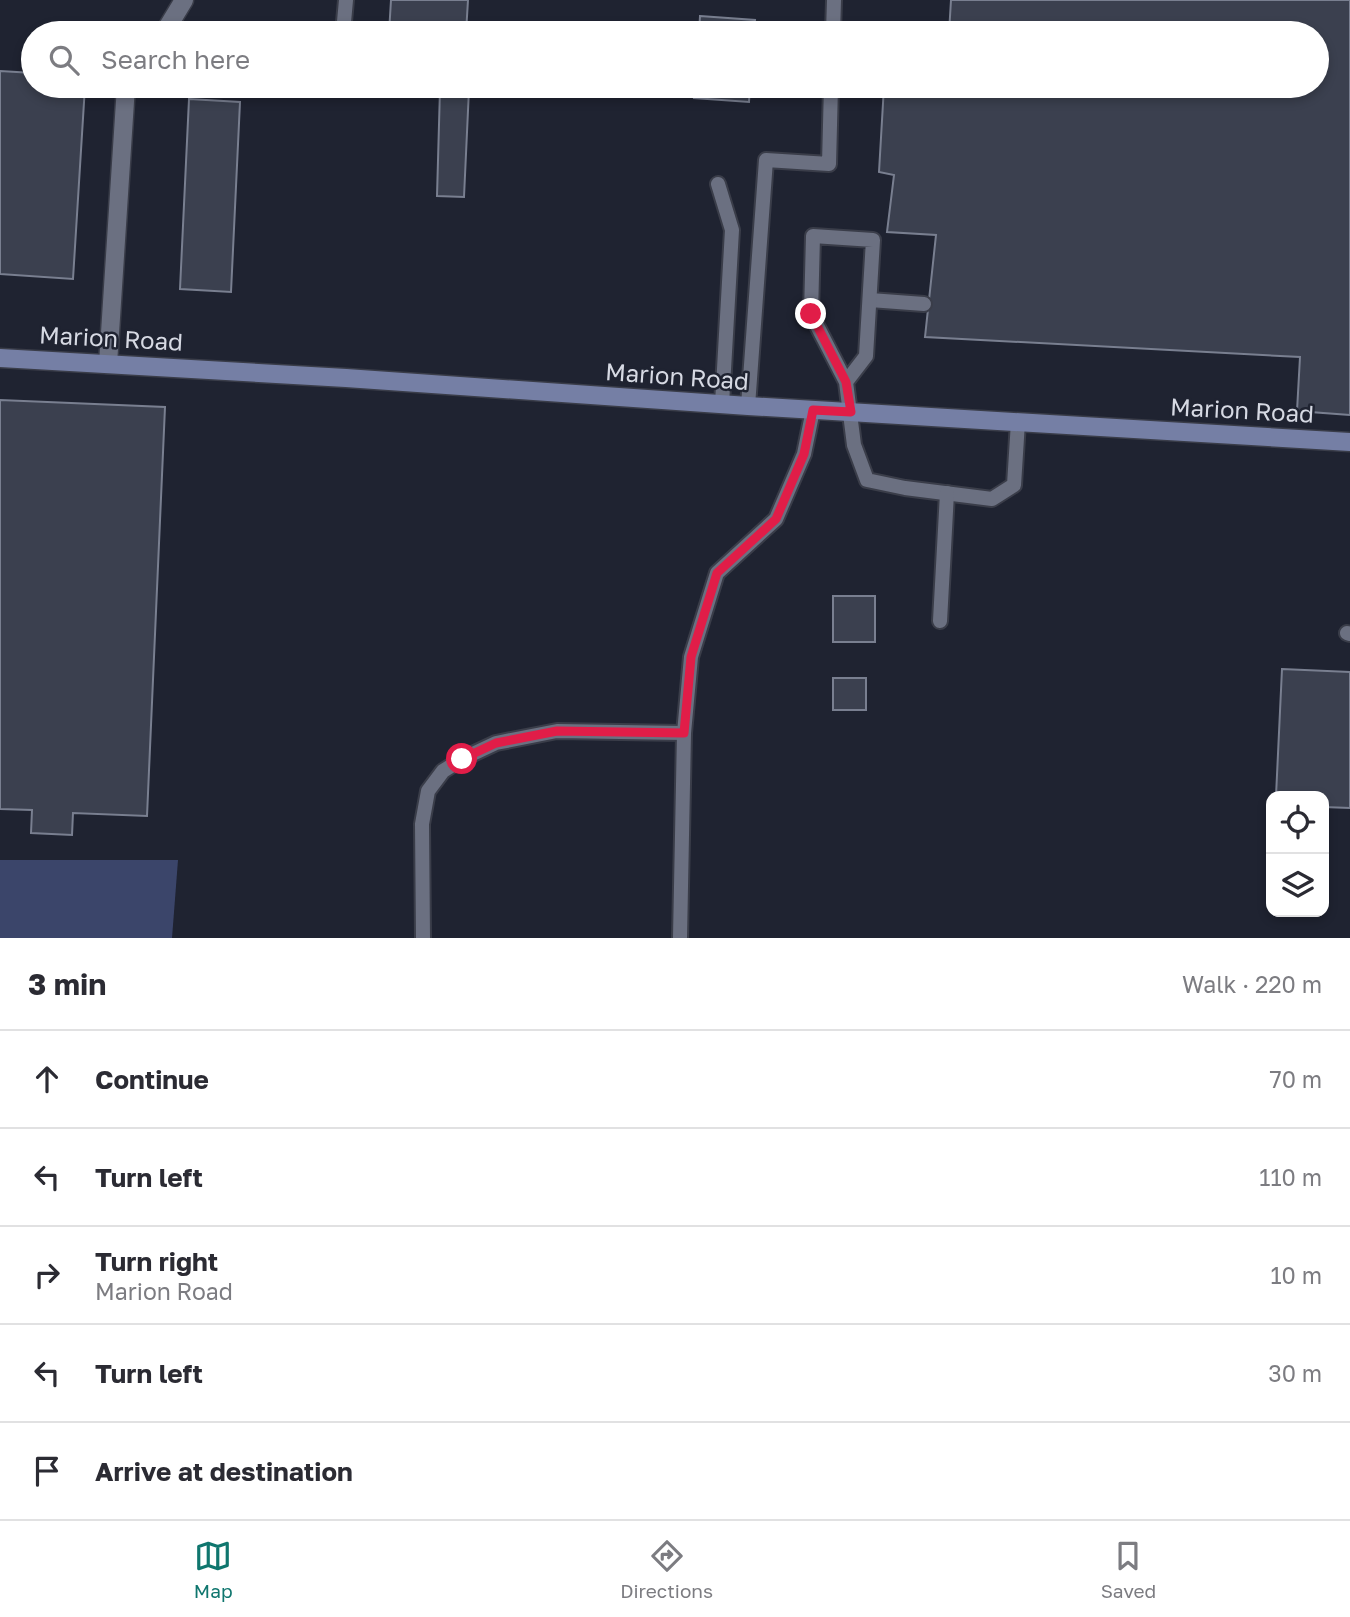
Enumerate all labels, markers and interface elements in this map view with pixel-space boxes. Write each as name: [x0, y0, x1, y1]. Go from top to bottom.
search box: [21, 21, 1329, 98]
icon: search: [45, 41, 83, 79]
text: Search here: [101, 44, 250, 75]
route end: [795, 298, 826, 329]
street label: Marion Road: [38, 319, 184, 356]
street label: Marion Road: [604, 356, 750, 395]
street label: Marion Road: [1169, 391, 1315, 428]
route start: [446, 743, 477, 774]
map controls: [1266, 791, 1329, 917]
button: locate: [1266, 791, 1329, 854]
button: layers: [1266, 854, 1329, 917]
text: 3 min: [28, 966, 106, 1002]
text: Walk · 220 m: [1182, 970, 1322, 998]
icon: ahead: [28, 1060, 66, 1098]
text: Continue: [95, 1064, 209, 1095]
text: 70 m: [1269, 1065, 1322, 1093]
icon: left: [28, 1158, 66, 1196]
text: Turn left: [95, 1162, 203, 1193]
text: 110 m: [1259, 1163, 1322, 1191]
text: Turn right: [95, 1246, 218, 1277]
icon: right: [28, 1256, 66, 1294]
text: 10 m: [1270, 1261, 1322, 1289]
text: Marion Road: [95, 1277, 233, 1305]
icon: left: [28, 1354, 66, 1392]
text: Turn left: [95, 1358, 203, 1389]
text: 30 m: [1268, 1359, 1322, 1387]
icon: arrive: [28, 1452, 66, 1490]
text: Arrive at destination: [95, 1456, 353, 1487]
tab: Map: [194, 1537, 233, 1602]
tab: Directions: [620, 1537, 713, 1602]
tab: Saved: [1101, 1537, 1156, 1602]

